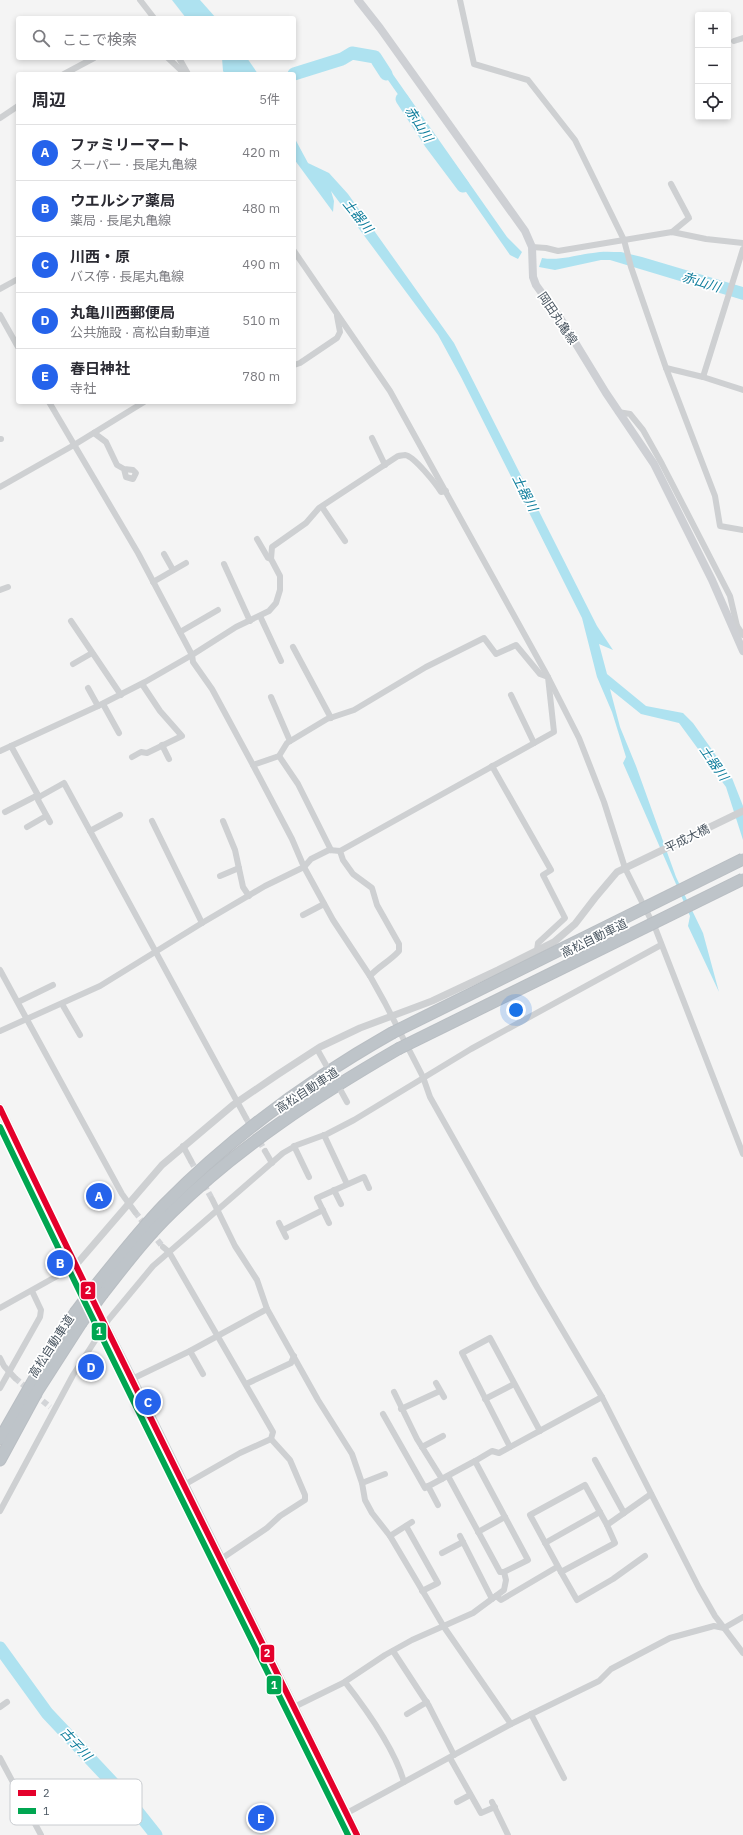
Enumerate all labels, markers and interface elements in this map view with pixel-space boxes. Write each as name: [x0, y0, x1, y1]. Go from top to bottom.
map controls: [695, 12, 731, 120]
button: +: [695, 12, 731, 48]
search box: [16, 16, 296, 60]
icon: search: [30, 27, 52, 49]
text: ここで検索: [62, 30, 137, 49]
button: −: [695, 48, 731, 84]
button: locate: [695, 84, 731, 120]
text: 周辺: [32, 89, 66, 111]
text: 5件: [259, 91, 280, 108]
water label: 赤山川: [401, 103, 438, 147]
text: ファミリーマート: [70, 135, 190, 154]
text: A: [41, 144, 49, 161]
text: 420 m: [242, 144, 280, 161]
text: スーパー · 長尾丸亀線: [70, 156, 197, 173]
text: ウエルシア薬局: [70, 191, 175, 210]
water label: 土器川: [339, 195, 378, 238]
text: B: [41, 200, 49, 217]
text: 480 m: [242, 200, 280, 217]
text: 薬局 · 長尾丸亀線: [70, 212, 171, 229]
text: 川西・原: [70, 247, 130, 266]
text: C: [41, 256, 49, 273]
text: 490 m: [242, 256, 280, 273]
text: バス停 · 長尾丸亀線: [70, 268, 184, 285]
water label: 赤山川: [680, 268, 724, 296]
street label: 岡田丸亀線: [535, 289, 581, 347]
text: 丸亀川西郵便局: [70, 303, 175, 322]
text: D: [40, 312, 50, 329]
text: 510 m: [242, 312, 280, 329]
text: 公共施設 · 高松自動車道: [70, 324, 210, 341]
text: 春日神社: [70, 359, 130, 378]
text: E: [41, 368, 49, 385]
text: 780 m: [242, 368, 280, 385]
text: 寺社: [70, 380, 96, 397]
water label: 土器川: [509, 472, 542, 516]
water label: 土器川: [696, 742, 733, 785]
street label: 平成大橋: [662, 821, 712, 855]
street label: 高松自動車道: [558, 915, 630, 961]
your location: [506, 1000, 526, 1020]
street label: 高松自動車道: [273, 1064, 341, 1116]
pin: A: [86, 1181, 112, 1211]
pin: B: [47, 1248, 73, 1278]
line badge: 2: [80, 1281, 96, 1300]
text: 2: [85, 1283, 92, 1297]
street label: 高松自動車道: [25, 1312, 77, 1380]
line badge: 1: [91, 1322, 107, 1341]
text: 1: [96, 1324, 103, 1338]
pin: D: [78, 1352, 104, 1382]
pin: C: [135, 1387, 161, 1417]
line badge: 2: [260, 1644, 275, 1663]
text: 2: [264, 1646, 271, 1660]
line badge: 1: [266, 1675, 282, 1695]
text: 1: [271, 1678, 278, 1692]
water label: 古子川: [56, 1724, 97, 1766]
legend: [10, 1779, 142, 1825]
text: 2: [43, 1786, 50, 1800]
pin: E: [248, 1803, 274, 1833]
text: 1: [43, 1804, 50, 1818]

